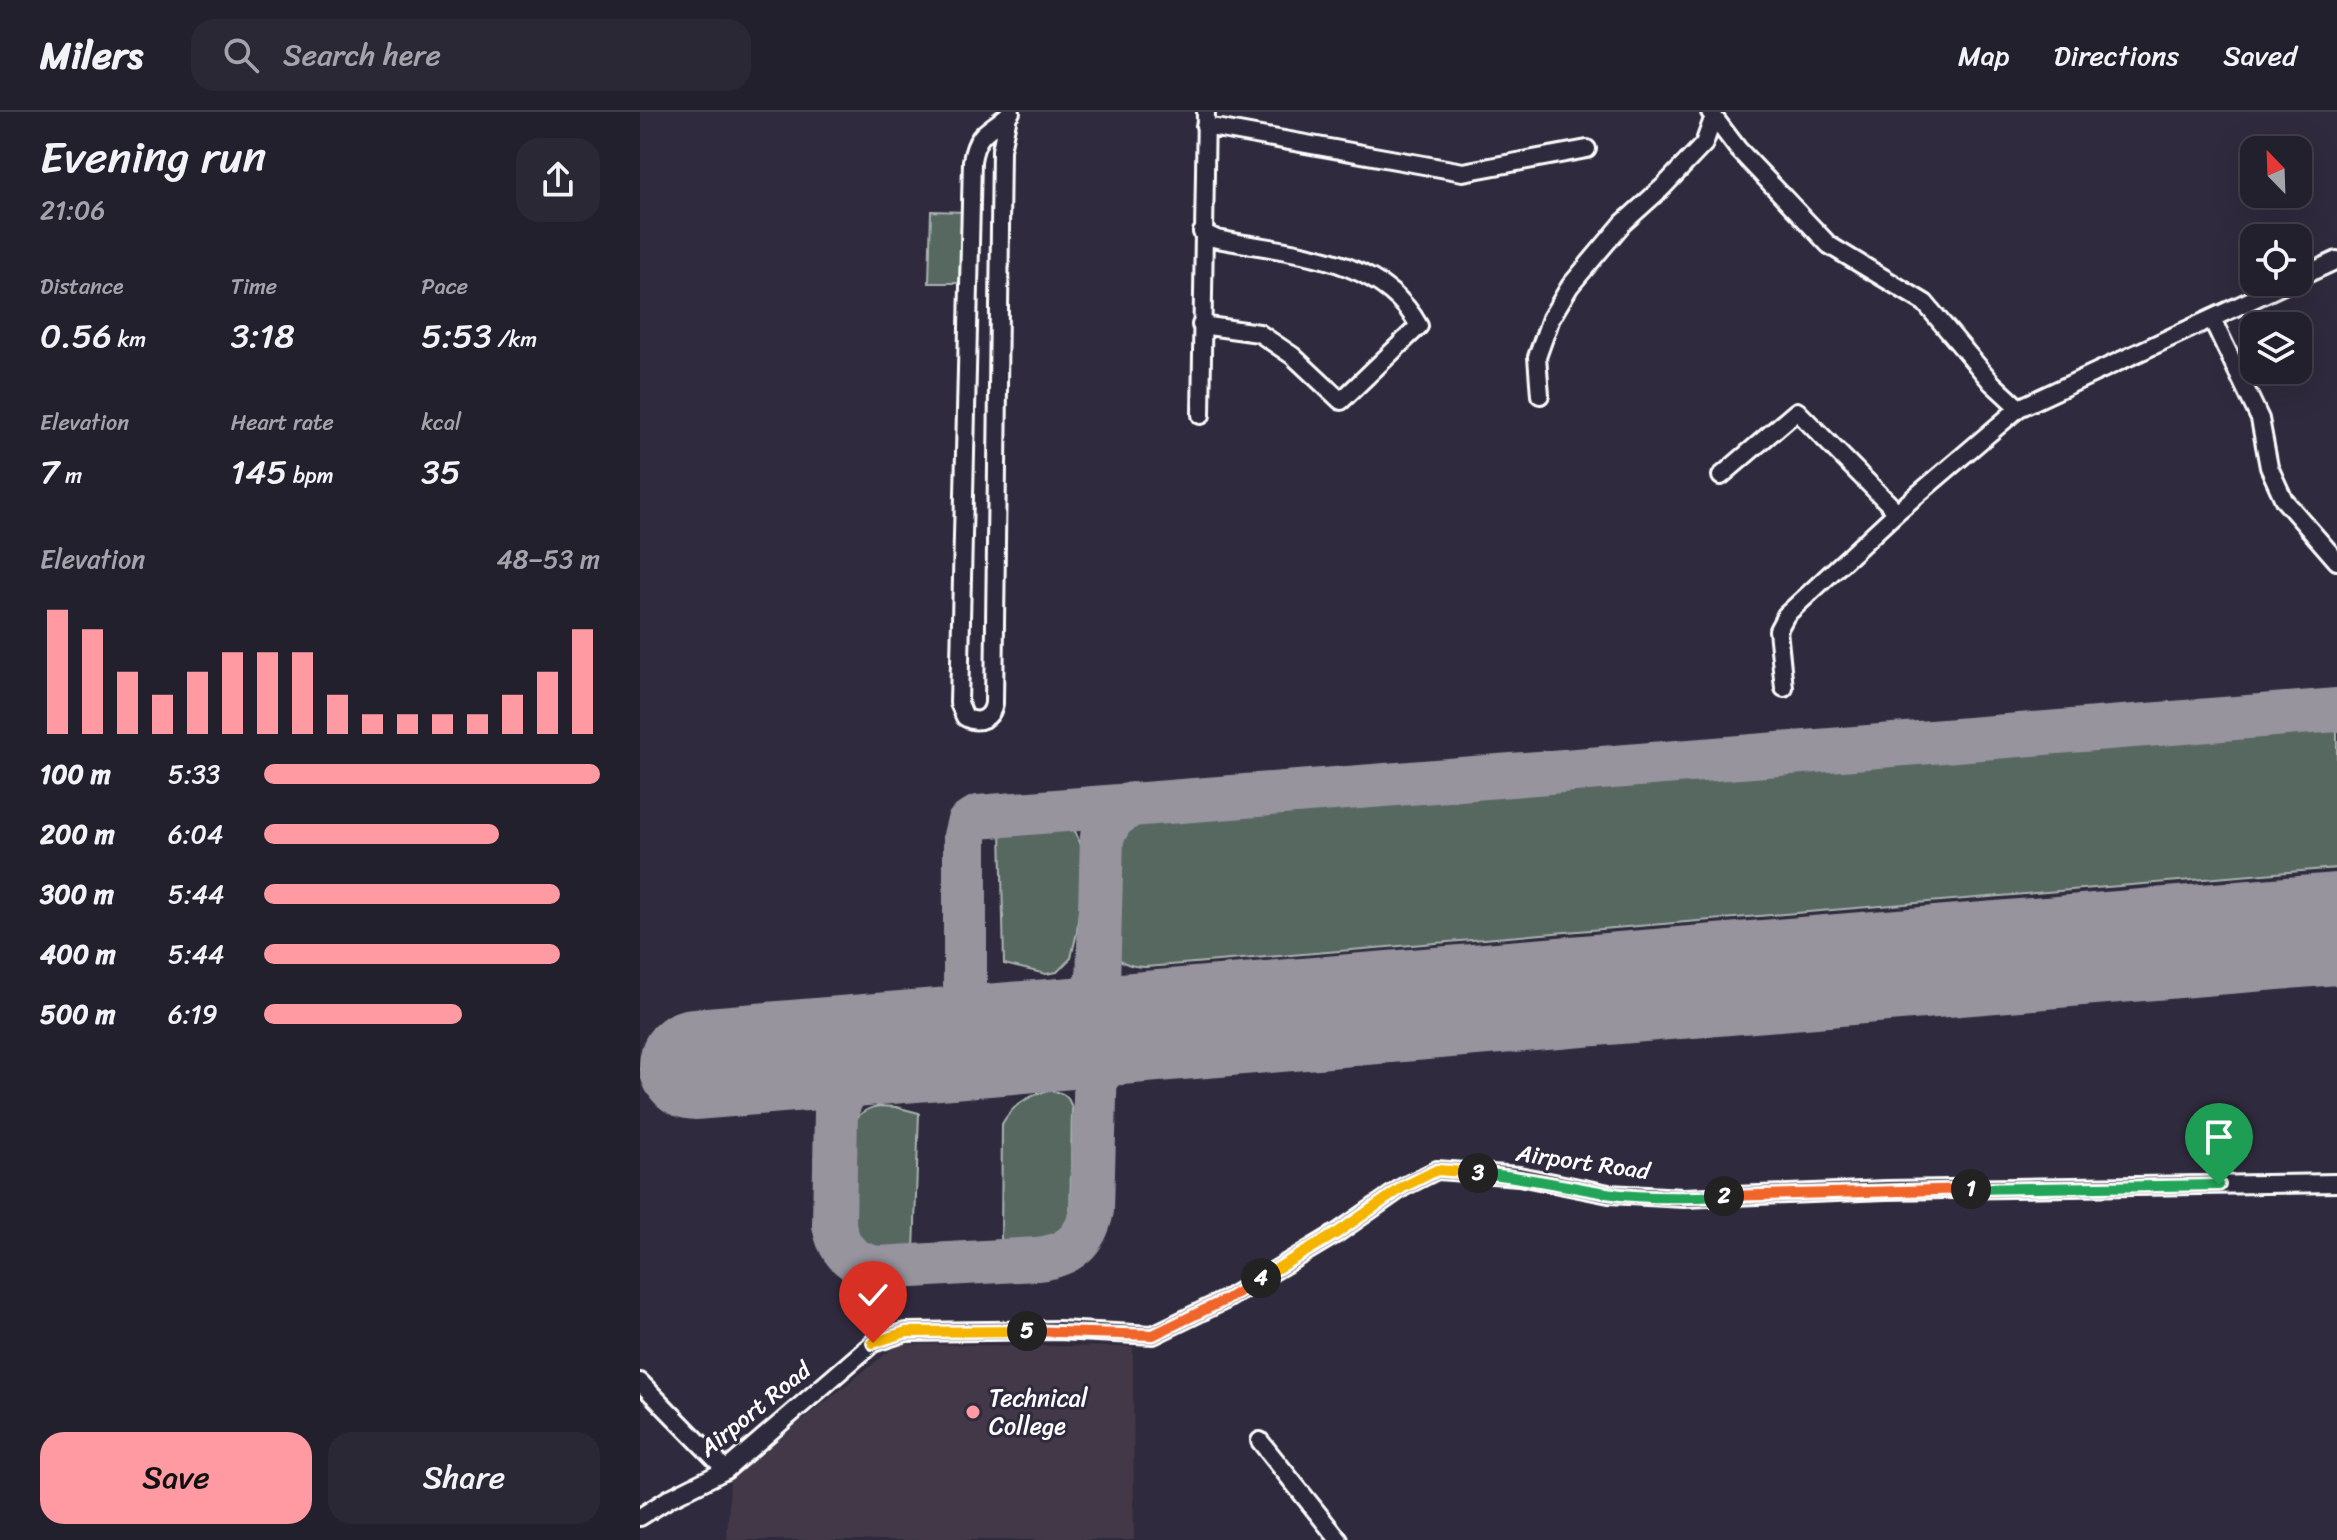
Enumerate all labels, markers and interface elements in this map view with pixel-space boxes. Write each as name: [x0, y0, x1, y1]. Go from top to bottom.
search box: [191, 19, 751, 91]
text: Milers: [40, 22, 143, 89]
text: Search here: [283, 28, 441, 82]
text: Map: [1958, 31, 2010, 80]
text: Directions: [2054, 31, 2179, 80]
text: Saved: [2223, 31, 2297, 80]
icon: search: [219, 33, 263, 77]
text: Evening run: [40, 118, 266, 196]
north arrow: [2240, 136, 2312, 208]
map controls: [2240, 136, 2312, 384]
button: share: [516, 138, 600, 222]
text: 21:06: [40, 187, 105, 233]
button: locate: [2240, 224, 2312, 296]
text: Distance: [40, 267, 124, 306]
text: Time: [231, 267, 277, 306]
text: Pace: [421, 267, 468, 306]
text: 0.56: [40, 306, 112, 366]
text: 3:18: [231, 306, 295, 366]
text: 5:53: [421, 306, 492, 366]
button: layers: [2240, 312, 2312, 384]
text: km: [112, 320, 146, 359]
text: /km: [492, 320, 537, 359]
text: Elevation: [40, 403, 129, 442]
text: Heart rate: [231, 403, 334, 442]
text: kcal: [421, 403, 461, 442]
text: 7: [40, 442, 59, 502]
text: 145: [231, 442, 287, 502]
text: 35: [421, 442, 461, 502]
text: m: [59, 456, 82, 495]
text: bpm: [287, 456, 334, 495]
text: Elevation: [40, 536, 145, 582]
text: 48–53 m: [496, 536, 600, 582]
text: 100 m: [40, 751, 111, 797]
text: 5:33: [168, 751, 220, 797]
text: 200 m: [40, 811, 115, 857]
text: 6:04: [168, 811, 223, 857]
text: 300 m: [40, 871, 114, 917]
text: 5:44: [168, 871, 224, 917]
text: 400 m: [40, 931, 116, 977]
text: 5:44: [168, 931, 224, 977]
text: 500 m: [40, 991, 115, 1037]
text: 6:19: [168, 991, 218, 1037]
pin: [2185, 1103, 2253, 1185]
icon: arrive: [2197, 1115, 2241, 1159]
street label: Airport Road: [1512, 1132, 1654, 1192]
pin: 3: [1458, 1153, 1498, 1193]
text: 3: [1472, 1153, 1484, 1192]
pin: 1: [1951, 1169, 1991, 1209]
text: 1: [1966, 1169, 1976, 1208]
pin: 2: [1704, 1176, 1744, 1216]
text: 2: [1718, 1176, 1730, 1215]
pin: 4: [1241, 1258, 1281, 1298]
text: 4: [1254, 1258, 1268, 1297]
pin: [839, 1261, 907, 1343]
icon: check: [851, 1273, 895, 1317]
pin: 5: [1007, 1311, 1047, 1351]
text: 5: [1020, 1311, 1034, 1350]
street label: Airport Road: [689, 1349, 822, 1468]
place label: Technical College: [989, 1377, 1089, 1447]
marker: Technical College: [964, 1403, 982, 1421]
button: Save: [40, 1432, 312, 1524]
button: Share: [328, 1432, 600, 1524]

